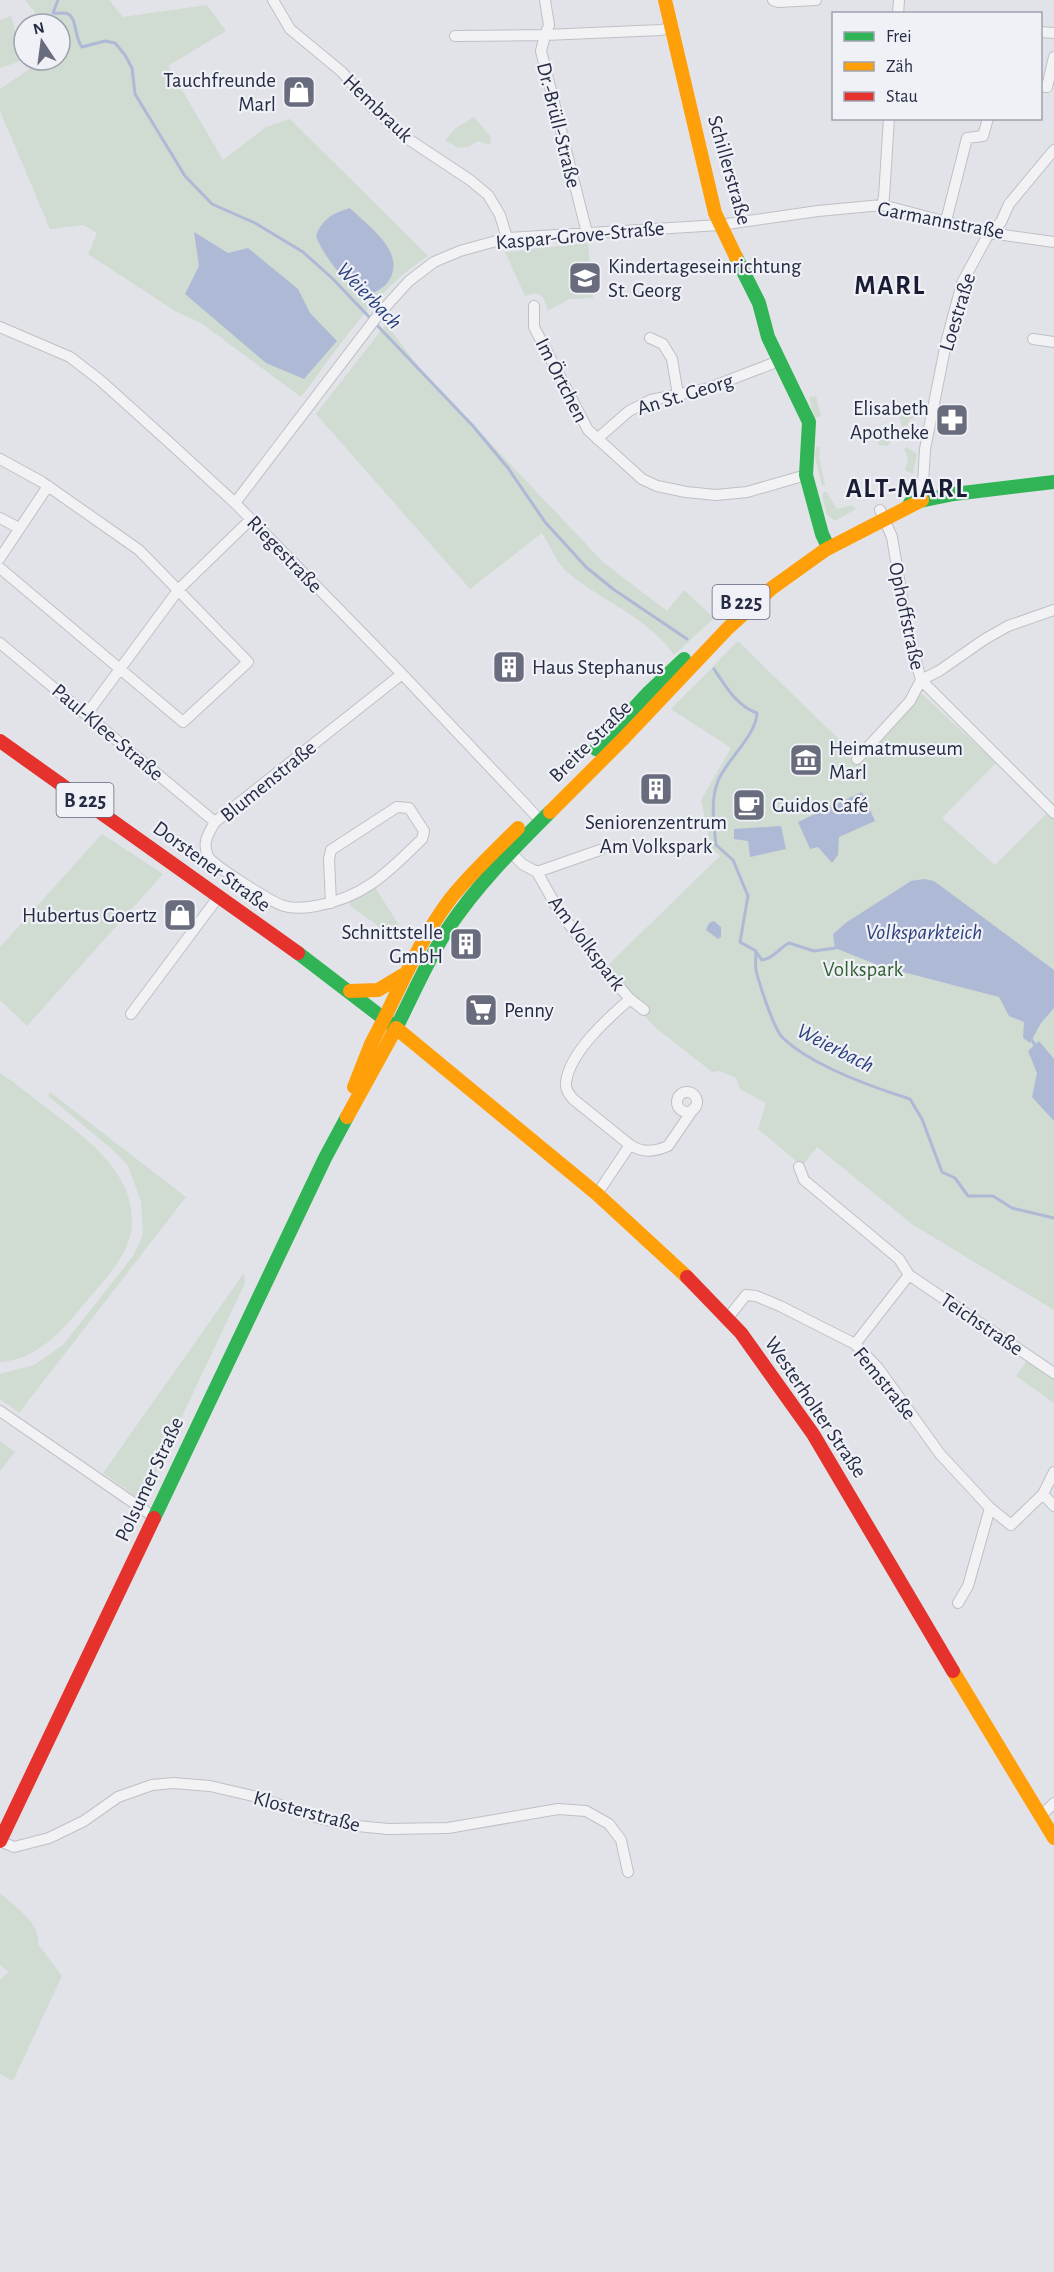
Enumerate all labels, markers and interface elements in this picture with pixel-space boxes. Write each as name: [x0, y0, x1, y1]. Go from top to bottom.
north arrow: [12, 12, 72, 72]
legend: [832, 12, 1042, 120]
text: N: [32, 19, 46, 37]
text: Frei: [886, 28, 912, 46]
text: Zäh: [886, 58, 913, 76]
street label: Dr.-Brüll-Straße: [533, 60, 584, 190]
place label: Tauchfreunde Marl: [163, 70, 276, 115]
street label: Hembrauk: [339, 70, 417, 147]
shop icon: Tauchfreunde Marl: [281, 74, 317, 110]
text: Stau: [886, 88, 918, 106]
street label: Schillerstraße: [704, 113, 755, 227]
street label: Garmannstraße: [876, 198, 1006, 243]
street label: Kaspar-Grove-Straße: [495, 218, 665, 253]
place label: Kindertageseinrichtung St. Georg: [608, 256, 802, 301]
water label: Weierbach: [332, 258, 406, 333]
school or university icon: Kindertageseinrichtung St. Georg: [567, 260, 603, 296]
street label: Loestraße: [936, 271, 979, 354]
district label: MARL: [854, 272, 926, 299]
street label: Im Örtchen: [531, 334, 593, 426]
street label: An St. Georg: [635, 370, 736, 419]
place label: Elisabeth Apotheke: [850, 398, 929, 443]
pharmacy icon: Elisabeth Apotheke: [934, 402, 970, 438]
district label: ALT-MARL: [846, 475, 968, 502]
street label: Riegestraße: [243, 512, 326, 597]
street label: Ophoffstraße: [885, 560, 928, 672]
road number: B 225: [712, 585, 770, 619]
building icon: Haus Stephanus: [491, 649, 527, 685]
place label: Haus Stephanus: [532, 657, 664, 678]
street label: Paul-Klee-Straße: [48, 680, 167, 785]
street label: Breite Straße: [545, 696, 635, 786]
street label: Blumenstraße: [216, 737, 320, 826]
place label: Heimatmuseum Marl: [829, 738, 963, 783]
museum icon: Heimatmuseum Marl: [788, 742, 824, 778]
building icon: Seniorenzentrum Am Volkspark: [638, 771, 674, 807]
road number: B 225: [56, 783, 113, 817]
cafe icon: Guidos Café: [731, 787, 767, 823]
place label: Guidos Café: [772, 795, 868, 816]
place label: Seniorenzentrum Am Volkspark: [585, 812, 727, 857]
street label: Dorstener Straße: [149, 817, 274, 916]
street label: Am Volkspark: [544, 892, 629, 995]
shop icon: Hubertus Goertz: [162, 897, 198, 933]
place label: Hubertus Goertz: [22, 905, 157, 926]
water label: Volksparkteich: [866, 921, 982, 944]
place label: Schnittstelle GmbH: [341, 922, 443, 967]
building icon: Schnittstelle GmbH: [448, 926, 484, 962]
park label: Volkspark: [823, 959, 904, 980]
supermarket icon: Penny: [463, 992, 499, 1028]
place label: Penny: [504, 1000, 554, 1021]
water label: Weierbach: [793, 1019, 878, 1077]
street label: Teichstraße: [937, 1289, 1027, 1360]
street label: Westerholter Straße: [761, 1333, 870, 1482]
street label: Femstraße: [849, 1343, 920, 1424]
street label: Polsumer Straße: [111, 1414, 187, 1545]
street label: Klosterstraße: [251, 1787, 363, 1836]

